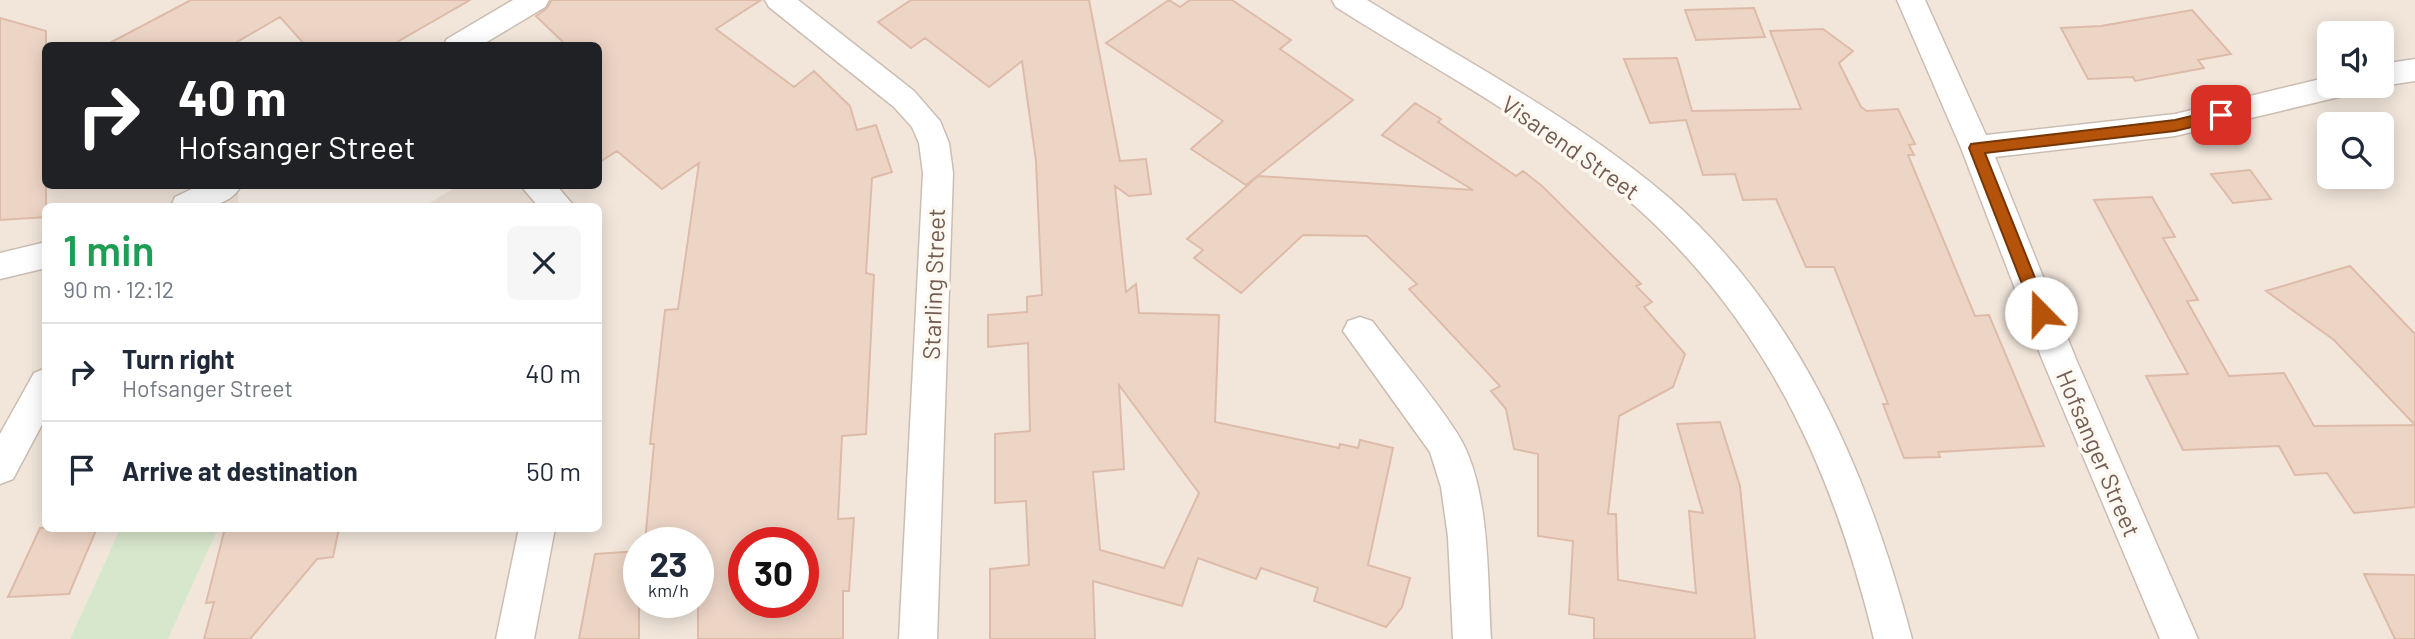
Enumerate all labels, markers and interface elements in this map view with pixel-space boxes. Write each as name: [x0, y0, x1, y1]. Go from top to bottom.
map controls: [2317, 21, 2394, 189]
button: sound: [2317, 21, 2394, 98]
text: 40 m: [178, 67, 286, 126]
icon: right: [63, 70, 154, 161]
pin: [2191, 85, 2251, 145]
street label: Visarend Street: [1496, 89, 1646, 205]
icon: arrive: [2202, 96, 2240, 134]
button: search: [2317, 112, 2394, 189]
text: Hofsanger Street: [178, 127, 416, 165]
street label: Starling Street: [916, 208, 950, 360]
text: 1 min: [63, 224, 155, 274]
button: close: [507, 226, 581, 300]
text: 90 m · 12:12: [63, 275, 174, 303]
position arrow: [2004, 276, 2078, 350]
text: Turn right: [122, 343, 235, 374]
icon: right: [63, 353, 101, 391]
text: 40 m: [525, 357, 581, 388]
street label: Hofsanger Street: [2051, 365, 2147, 541]
text: Hofsanger Street: [122, 374, 293, 402]
icon: arrive: [63, 451, 101, 489]
text: Arrive at destination: [122, 455, 358, 486]
text: 50 m: [526, 455, 581, 486]
speed limit sign: 30: [728, 527, 819, 618]
text: 23: [649, 542, 688, 584]
text: km/h: [648, 579, 689, 601]

